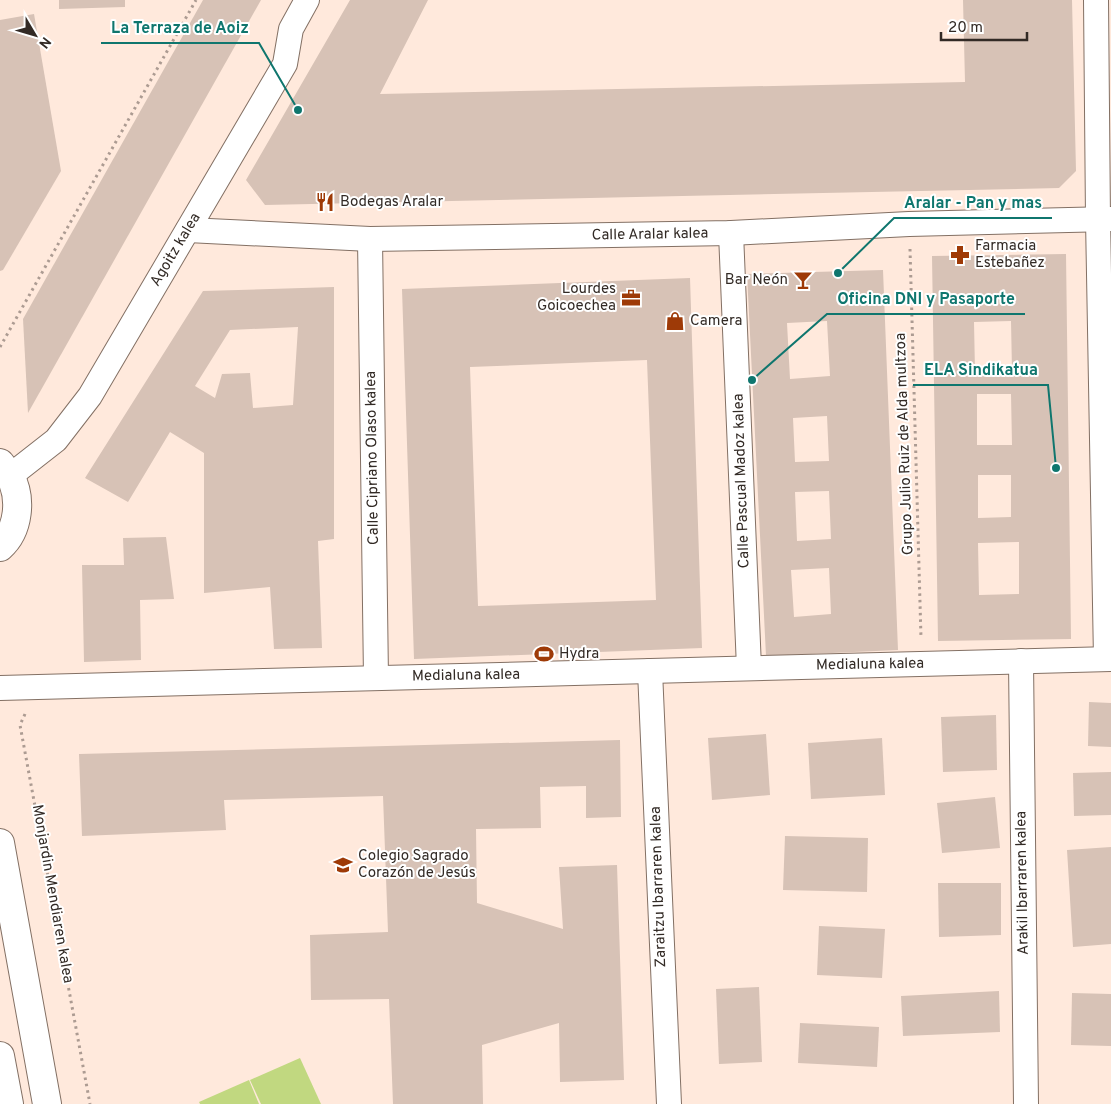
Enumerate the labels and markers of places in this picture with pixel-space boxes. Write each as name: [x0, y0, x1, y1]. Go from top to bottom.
callout: La Terraza de Aoiz: [101, 12, 259, 43]
callout: Aralar - Pan y mas: [894, 187, 1052, 218]
restaurant icon: Bodegas Aralar: [314, 191, 336, 213]
place label: Bodegas Aralar: [340, 193, 443, 212]
place label: Farmacia Estebañez: [975, 237, 1045, 273]
pharmacy icon: Farmacia Estebañez: [949, 244, 971, 266]
bar icon: Bar Neón: [792, 269, 814, 291]
place label: Bar Neón: [725, 271, 788, 290]
place label: Lourdes Goicoechea: [537, 280, 616, 316]
callout: Oficina DNI y Pasaporte: [827, 283, 1025, 314]
office icon: Lourdes Goicoechea: [620, 287, 642, 309]
shop icon: Camera: [664, 310, 686, 332]
place label: Camera: [690, 312, 742, 331]
callout: ELA Sindikatua: [913, 354, 1048, 385]
sports icon: Hydra: [533, 643, 555, 665]
place label: Hydra: [559, 645, 599, 664]
place label: Colegio Sagrado Corazón de Jesús: [358, 847, 476, 883]
school or university icon: Colegio Sagrado Corazón de Jesús: [332, 854, 354, 876]

